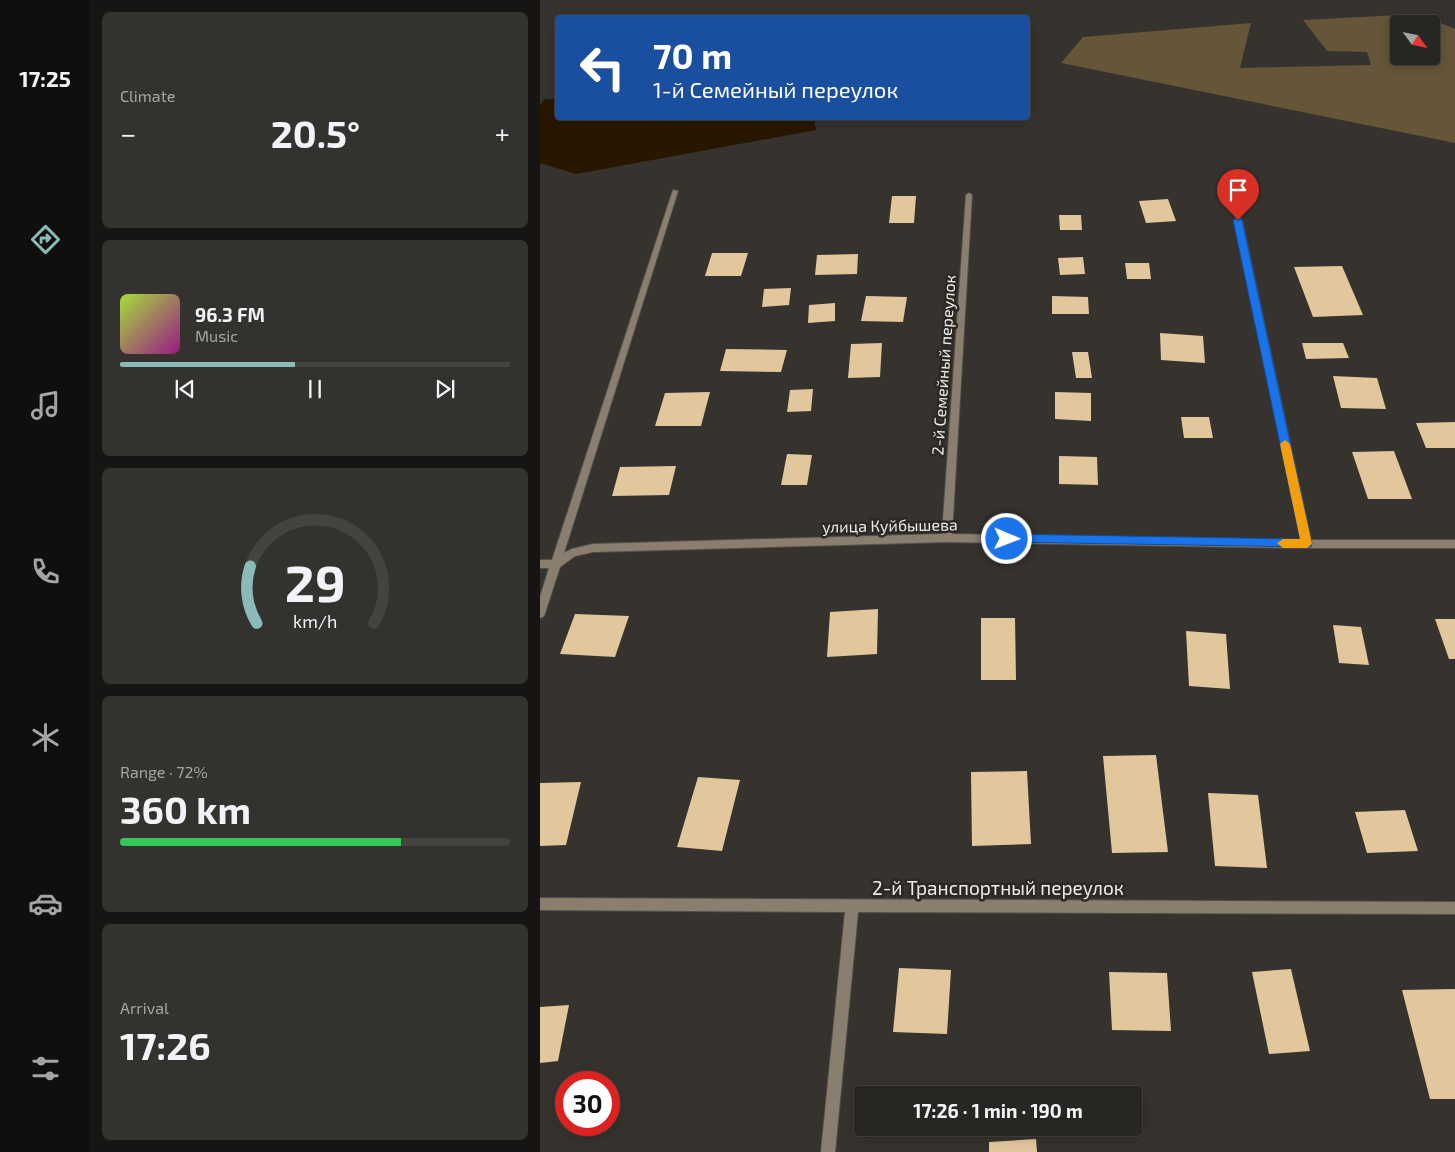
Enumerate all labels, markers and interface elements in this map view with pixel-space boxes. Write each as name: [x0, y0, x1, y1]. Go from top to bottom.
north arrow: [1390, 15, 1440, 65]
map controls: [1390, 15, 1440, 65]
text: 70 m: [653, 34, 732, 76]
icon: left: [570, 35, 635, 100]
text: 17:25: [19, 65, 71, 91]
text: 1-й Семейный переулок: [653, 76, 898, 102]
text: Climate: [120, 86, 175, 105]
text: 20.5°: [271, 110, 360, 156]
text: −: [120, 116, 136, 150]
text: +: [495, 116, 510, 150]
pin: [1217, 169, 1259, 220]
icon: arrive: [1224, 176, 1252, 204]
icon: directions: [28, 222, 63, 257]
street label: 2-й Семейный переулок: [927, 274, 960, 456]
text: 96.3 FM: [195, 303, 265, 326]
text: Music: [195, 326, 238, 345]
icon: previous: [171, 375, 199, 403]
icon: pause: [301, 375, 329, 403]
icon: next: [431, 375, 459, 403]
icon: music: [28, 388, 63, 423]
position arrow: [980, 512, 1032, 564]
street label: улица Куйбышева: [822, 514, 958, 537]
text: 29: [285, 550, 345, 612]
icon: phone: [28, 554, 63, 589]
text: km/h: [293, 610, 337, 632]
icon: climate: [28, 720, 63, 755]
text: Range · 72%: [120, 762, 208, 781]
text: 360 km: [120, 786, 251, 832]
street label: 2-й Транспортный переулок: [872, 876, 1124, 900]
icon: car: [28, 886, 63, 921]
text: Arrival: [120, 998, 169, 1017]
text: 17:26: [120, 1022, 211, 1068]
icon: filters: [28, 1051, 63, 1086]
speed limit sign: 30: [555, 1071, 620, 1136]
text: 17:26 · 1 min · 190 m: [913, 1099, 1083, 1122]

